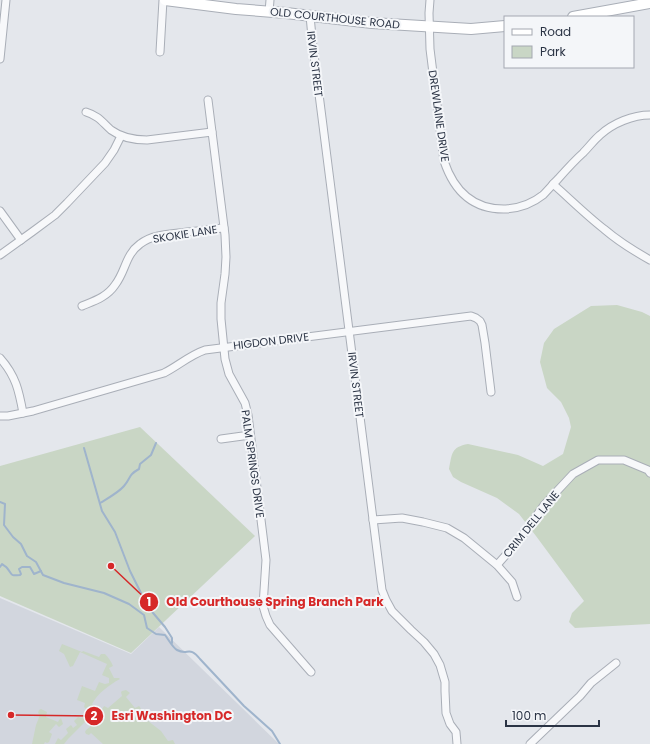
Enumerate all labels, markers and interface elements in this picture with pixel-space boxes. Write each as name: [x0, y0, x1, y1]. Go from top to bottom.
street label: OLD COURTHOUSE ROAD: [269, 3, 401, 33]
legend: [504, 16, 634, 68]
text: Road: [540, 23, 571, 40]
street label: IRVIN STREET: [303, 30, 327, 98]
text: Park: [540, 43, 567, 60]
street label: DREWLAINE DRIVE: [425, 69, 453, 163]
street label: SKOKIE LANE: [152, 221, 218, 247]
street label: HIGDON DRIVE: [232, 328, 310, 354]
street label: IRVIN STREET: [344, 351, 368, 419]
street label: PALM SPRINGS DRIVE: [237, 409, 269, 519]
street label: CRIM DELL LANE: [499, 487, 563, 561]
callout: Old Courthouse Spring Branch Park: [139, 590, 392, 614]
text: 1: [147, 593, 151, 610]
text: Old Courthouse Spring Branch Park: [166, 593, 384, 610]
scale bar: [506, 702, 599, 728]
callout: Esri Washington DC: [84, 704, 240, 728]
text: 2: [91, 707, 98, 724]
text: Esri Washington DC: [112, 707, 232, 724]
text: 100 m: [512, 707, 546, 724]

